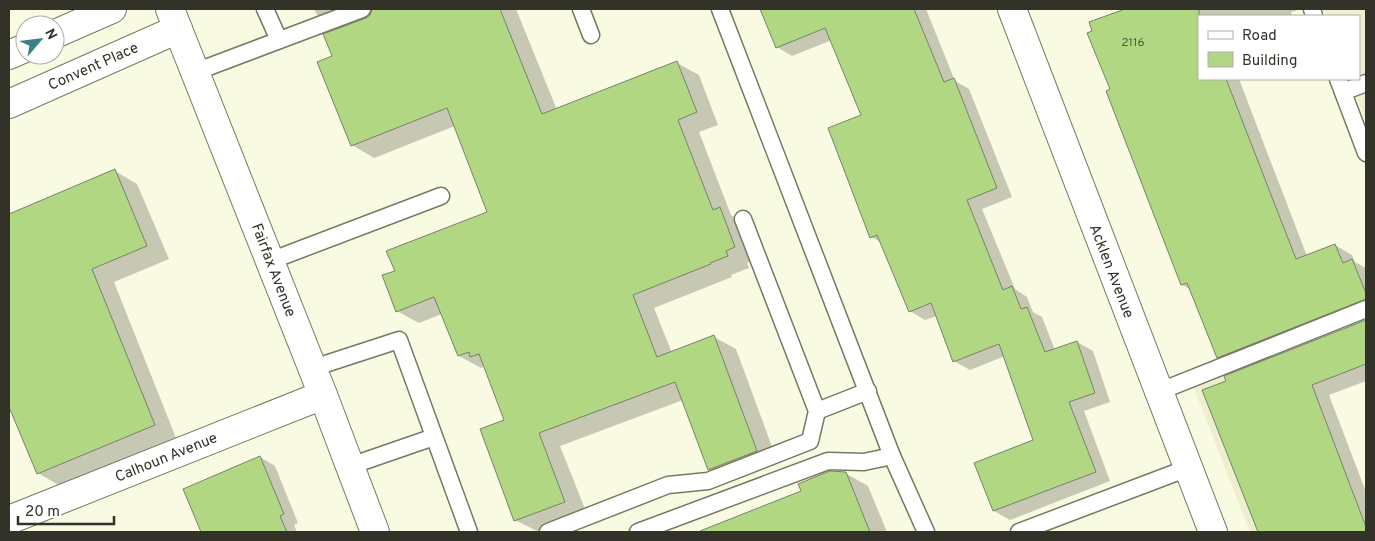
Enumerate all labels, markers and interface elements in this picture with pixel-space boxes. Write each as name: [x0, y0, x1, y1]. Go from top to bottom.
north arrow: [15, 15, 65, 65]
legend: [1198, 15, 1360, 80]
text: N: [40, 26, 60, 43]
text: Road: [1242, 27, 1277, 46]
house number: 2116: [1121, 35, 1145, 51]
street label: Convent Place: [45, 39, 142, 96]
text: Building: [1242, 52, 1297, 71]
street label: Fairfax Avenue: [246, 221, 299, 320]
street label: Acklen Avenue: [1084, 222, 1137, 321]
street label: Calhoun Avenue: [113, 429, 220, 488]
scale bar: [18, 494, 114, 526]
text: 20 m: [25, 503, 60, 522]

